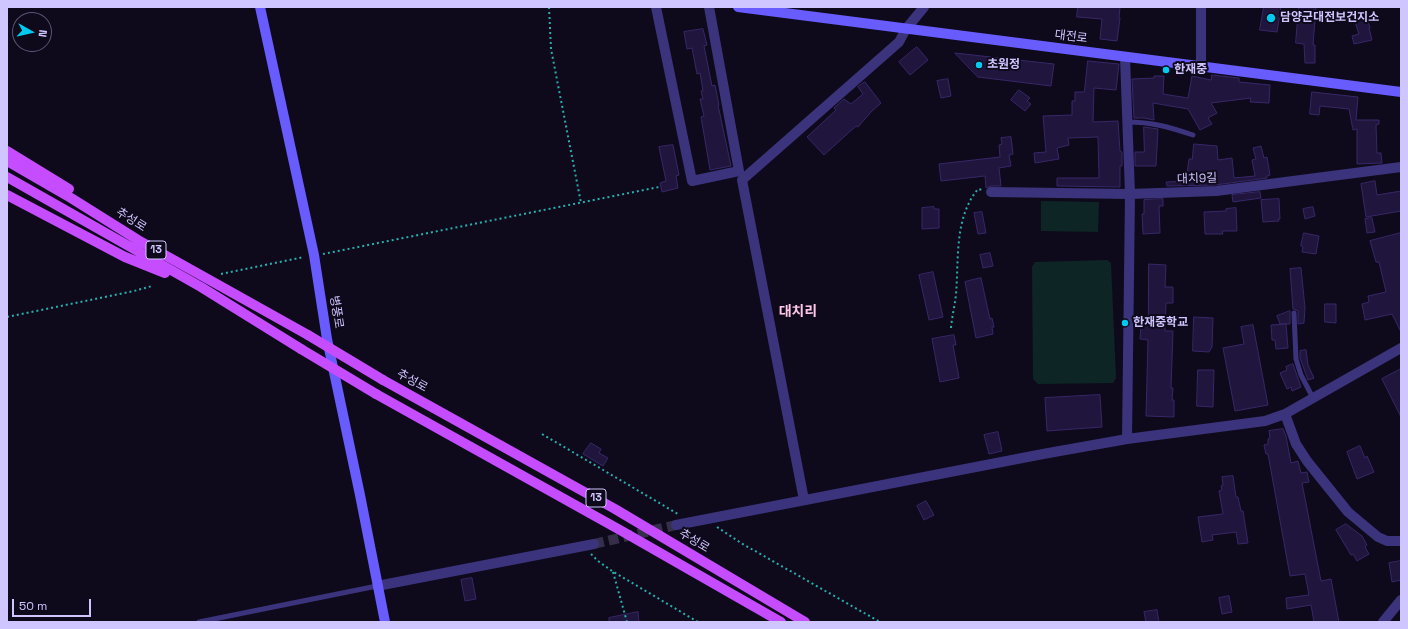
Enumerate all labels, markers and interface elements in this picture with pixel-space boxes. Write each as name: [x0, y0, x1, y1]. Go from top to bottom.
place label: 담양군대전보건지소: [1280, 11, 1379, 25]
north arrow: [12, 12, 52, 52]
marker: 담양군대전보건지소: [1265, 12, 1277, 24]
street label: 대전로: [1054, 28, 1088, 46]
text: N: [35, 29, 50, 38]
place label: 초원정: [987, 58, 1020, 72]
marker: 초원정: [974, 60, 984, 70]
place label: 한재중: [1174, 63, 1207, 77]
marker: 한재중: [1161, 65, 1171, 75]
street label: 대치9길: [1177, 171, 1217, 187]
street label: 추성로: [113, 205, 149, 235]
road number: 13: [146, 241, 166, 259]
street label: 병풍로: [326, 295, 346, 329]
district label: 대치리: [779, 304, 817, 320]
place label: 한재중학교: [1133, 316, 1188, 330]
marker: 한재중학교: [1120, 318, 1130, 328]
street label: 추성로: [394, 367, 430, 395]
road number: 13: [586, 489, 606, 507]
street label: 추성로: [676, 526, 712, 556]
scale bar: [14, 591, 93, 617]
text: 50 m: [19, 598, 47, 614]

